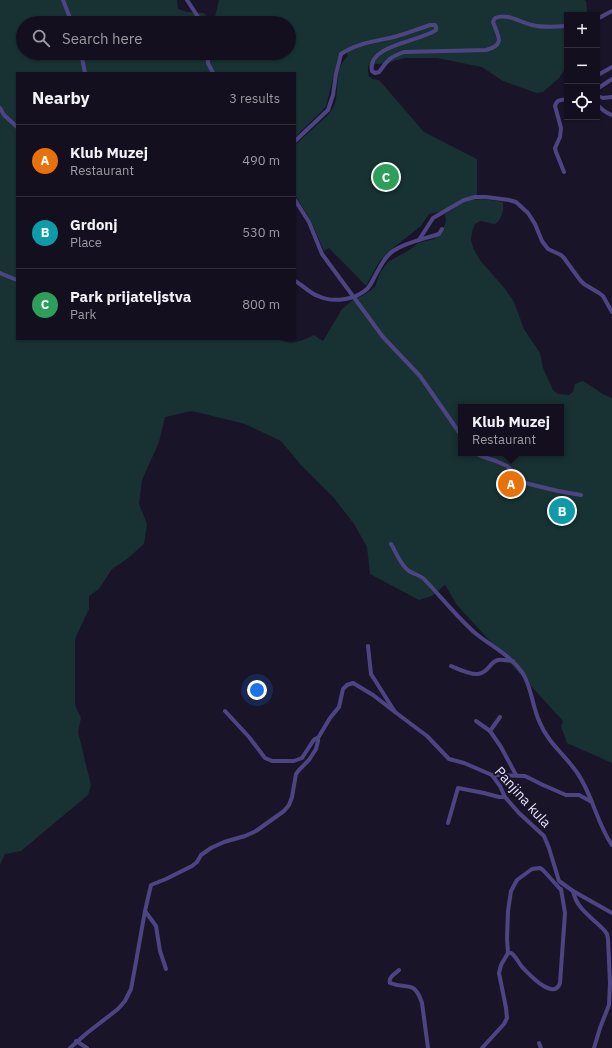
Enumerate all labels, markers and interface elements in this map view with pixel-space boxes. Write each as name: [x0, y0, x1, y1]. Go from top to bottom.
map controls: [564, 12, 600, 120]
button: +: [564, 12, 600, 48]
search box: [16, 16, 296, 60]
icon: search: [30, 27, 52, 49]
text: Search here: [62, 29, 142, 48]
button: −: [564, 48, 600, 84]
button: locate: [564, 84, 600, 120]
text: Nearby: [32, 87, 90, 109]
text: 3 results: [229, 90, 280, 107]
text: Klub Muzej: [70, 143, 148, 162]
text: A: [41, 152, 49, 169]
text: 490 m: [242, 152, 280, 169]
text: Restaurant: [70, 162, 134, 179]
pin: C: [373, 162, 399, 192]
text: Grdonj: [70, 215, 118, 234]
text: B: [41, 224, 49, 241]
text: 530 m: [242, 224, 280, 241]
text: Place: [70, 234, 102, 251]
text: Park prijateljstva: [70, 287, 191, 306]
text: C: [41, 296, 49, 313]
text: 800 m: [242, 296, 280, 313]
text: Park: [70, 306, 96, 323]
popup: [458, 404, 564, 456]
text: Klub Muzej: [472, 412, 550, 431]
text: Restaurant: [472, 431, 536, 448]
pin: A: [498, 469, 524, 499]
pin: B: [549, 496, 575, 526]
your location: [247, 680, 267, 700]
street label: Panjina kula: [491, 763, 555, 832]

